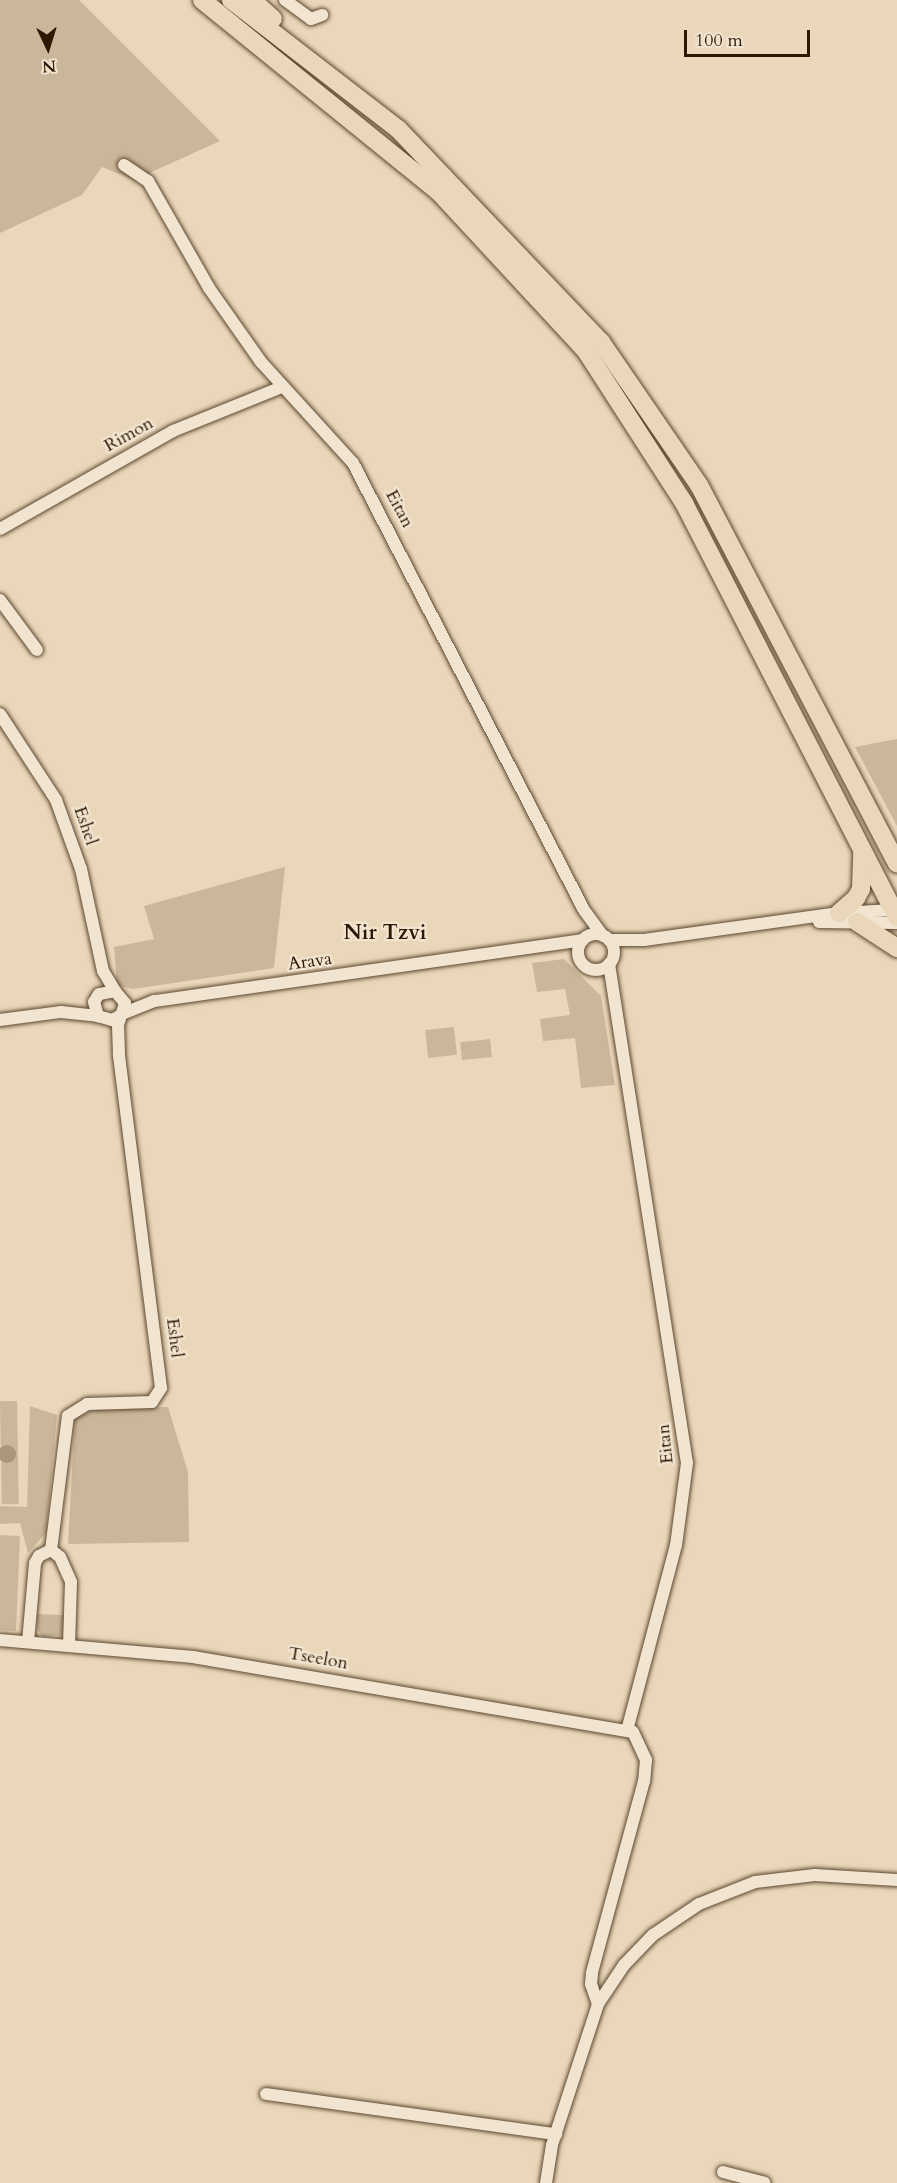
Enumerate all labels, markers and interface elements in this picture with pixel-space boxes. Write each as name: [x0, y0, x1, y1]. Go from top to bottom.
north arrow: [18, 18, 78, 78]
scale bar: [687, 18, 813, 56]
text: 100 m: [695, 28, 743, 53]
text: N: [42, 54, 57, 77]
street label: Rimon: [101, 413, 157, 457]
street label: Eitan: [380, 486, 418, 532]
street label: Eshel: [68, 804, 102, 848]
district label: Nir Tzvi: [344, 920, 426, 946]
street label: Arava: [287, 948, 333, 976]
street label: Eshel: [161, 1317, 187, 1359]
street label: Eitan: [653, 1423, 679, 1465]
street label: Tseelon: [287, 1643, 349, 1675]

